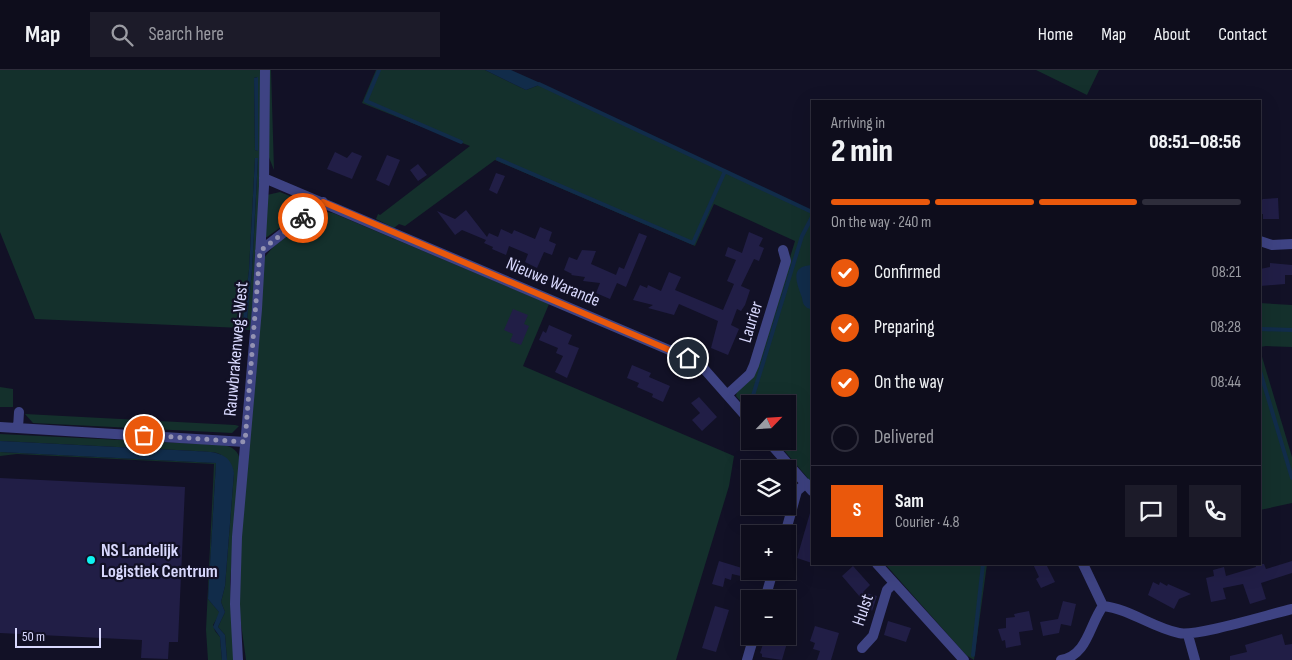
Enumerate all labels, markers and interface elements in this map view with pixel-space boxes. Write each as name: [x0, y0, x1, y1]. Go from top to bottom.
search box: [90, 12, 440, 57]
text: Map: [25, 20, 60, 49]
icon: search: [108, 21, 136, 49]
text: Search here: [148, 23, 224, 46]
text: Home: [1038, 24, 1073, 45]
text: Map: [1101, 24, 1126, 45]
text: About: [1154, 24, 1190, 45]
text: Contact: [1218, 24, 1267, 45]
text: Arriving in: [831, 114, 885, 133]
text: 08:51–08:56: [1149, 131, 1241, 154]
text: 2 min: [831, 132, 893, 171]
courier: [278, 193, 328, 243]
icon: bike: [289, 204, 317, 232]
text: On the way · 240 m: [831, 213, 931, 232]
street label: Nieuwe Warande: [503, 253, 603, 311]
icon: check: [831, 259, 859, 287]
text: Confirmed: [874, 261, 941, 284]
text: 08:21: [1212, 263, 1241, 282]
street label: Rauwbrakenweg-West: [220, 280, 252, 417]
street label: Laurier: [735, 299, 767, 345]
icon: check: [831, 314, 859, 342]
text: Preparing: [874, 316, 935, 339]
text: 08:28: [1210, 318, 1241, 337]
pin: [667, 337, 709, 379]
icon: home: [674, 344, 702, 372]
icon: check: [831, 369, 859, 397]
text: On the way: [874, 371, 944, 394]
text: 08:44: [1210, 373, 1241, 392]
north arrow: [741, 395, 796, 450]
map controls: [741, 395, 796, 645]
pin: [123, 414, 165, 456]
icon: bag: [130, 421, 158, 449]
text: Delivered: [874, 426, 934, 449]
button: layers: [741, 460, 796, 515]
button: chat: [1125, 485, 1177, 537]
button: phone: [1189, 485, 1241, 537]
text: Sam: [895, 490, 924, 513]
text: S: [853, 499, 861, 522]
text: Courier · 4.8: [895, 513, 959, 532]
button: +: [741, 525, 796, 580]
place label: NS Landelijk Logistiek Centrum: [101, 540, 218, 582]
marker: NS Landelijk Logistiek Centrum: [85, 554, 97, 566]
button: −: [741, 590, 796, 645]
street label: Hulst: [848, 591, 878, 629]
scale bar: [15, 625, 101, 648]
text: 50 m: [22, 628, 45, 645]

